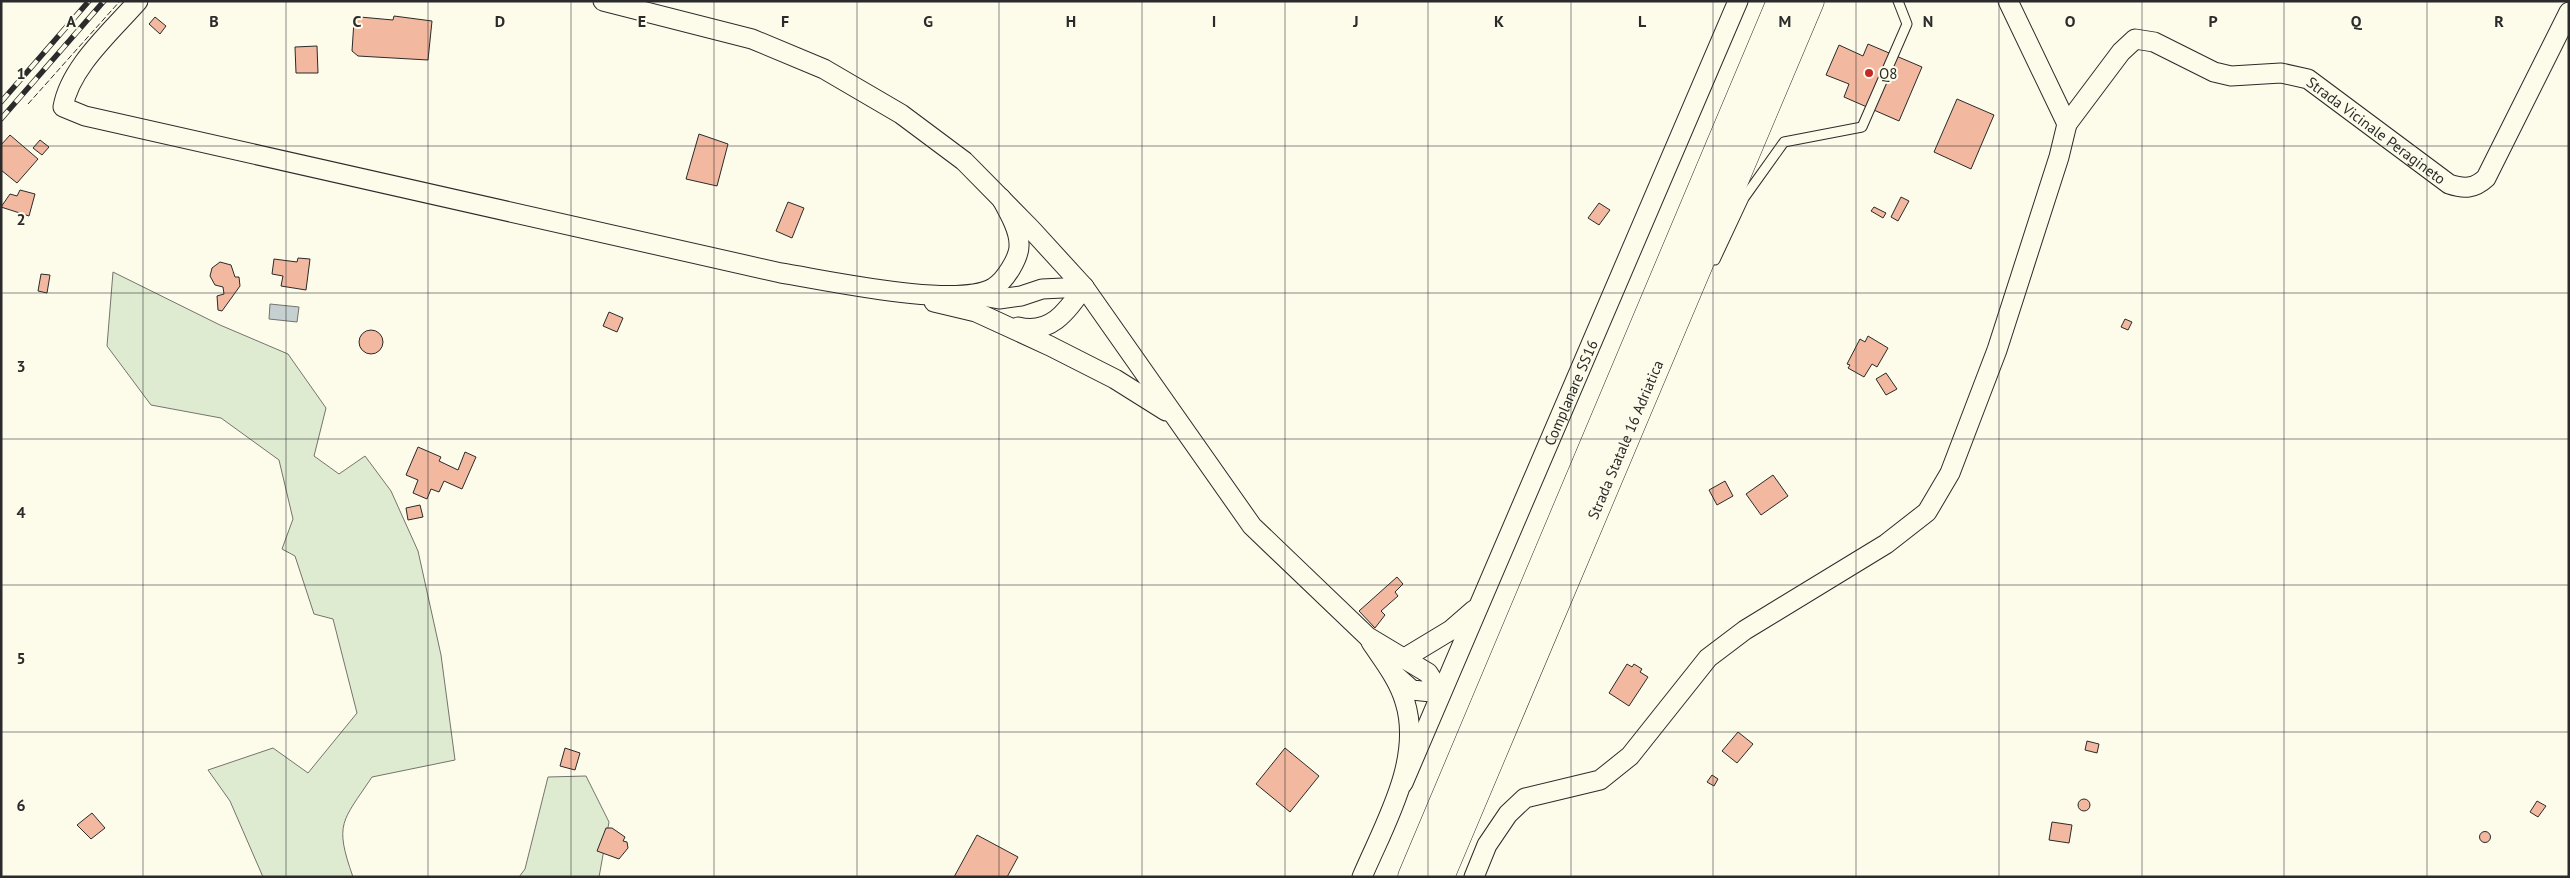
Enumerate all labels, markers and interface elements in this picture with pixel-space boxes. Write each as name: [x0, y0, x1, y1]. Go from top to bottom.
text: A: [66, 11, 76, 31]
text: B: [209, 11, 219, 31]
text: C: [353, 11, 362, 31]
text: D: [495, 11, 505, 31]
text: E: [638, 11, 646, 31]
text: F: [781, 11, 789, 31]
text: G: [923, 11, 933, 31]
text: H: [1066, 11, 1076, 31]
text: I: [1212, 11, 1216, 31]
text: J: [1352, 11, 1359, 31]
text: K: [1494, 11, 1504, 31]
text: L: [1638, 11, 1647, 31]
text: M: [1779, 11, 1791, 31]
text: N: [1923, 11, 1933, 31]
text: O: [2065, 11, 2076, 31]
text: P: [2208, 11, 2218, 31]
text: Q: [2351, 11, 2363, 31]
text: R: [2494, 11, 2504, 31]
text: 1: [16, 63, 26, 83]
place label: Q8: [1879, 64, 1897, 83]
marker: Q8: [1863, 67, 1875, 79]
street label: Strada Vicinale Peragineto: [2303, 72, 2450, 188]
text: 2: [16, 209, 26, 229]
street label: Complanare SS16: [1539, 337, 1601, 448]
text: 3: [16, 356, 26, 376]
street label: Strada Statale 16 Adriatica: [1583, 357, 1667, 522]
text: 4: [16, 502, 26, 522]
text: 5: [16, 648, 26, 668]
text: 6: [16, 795, 26, 815]

